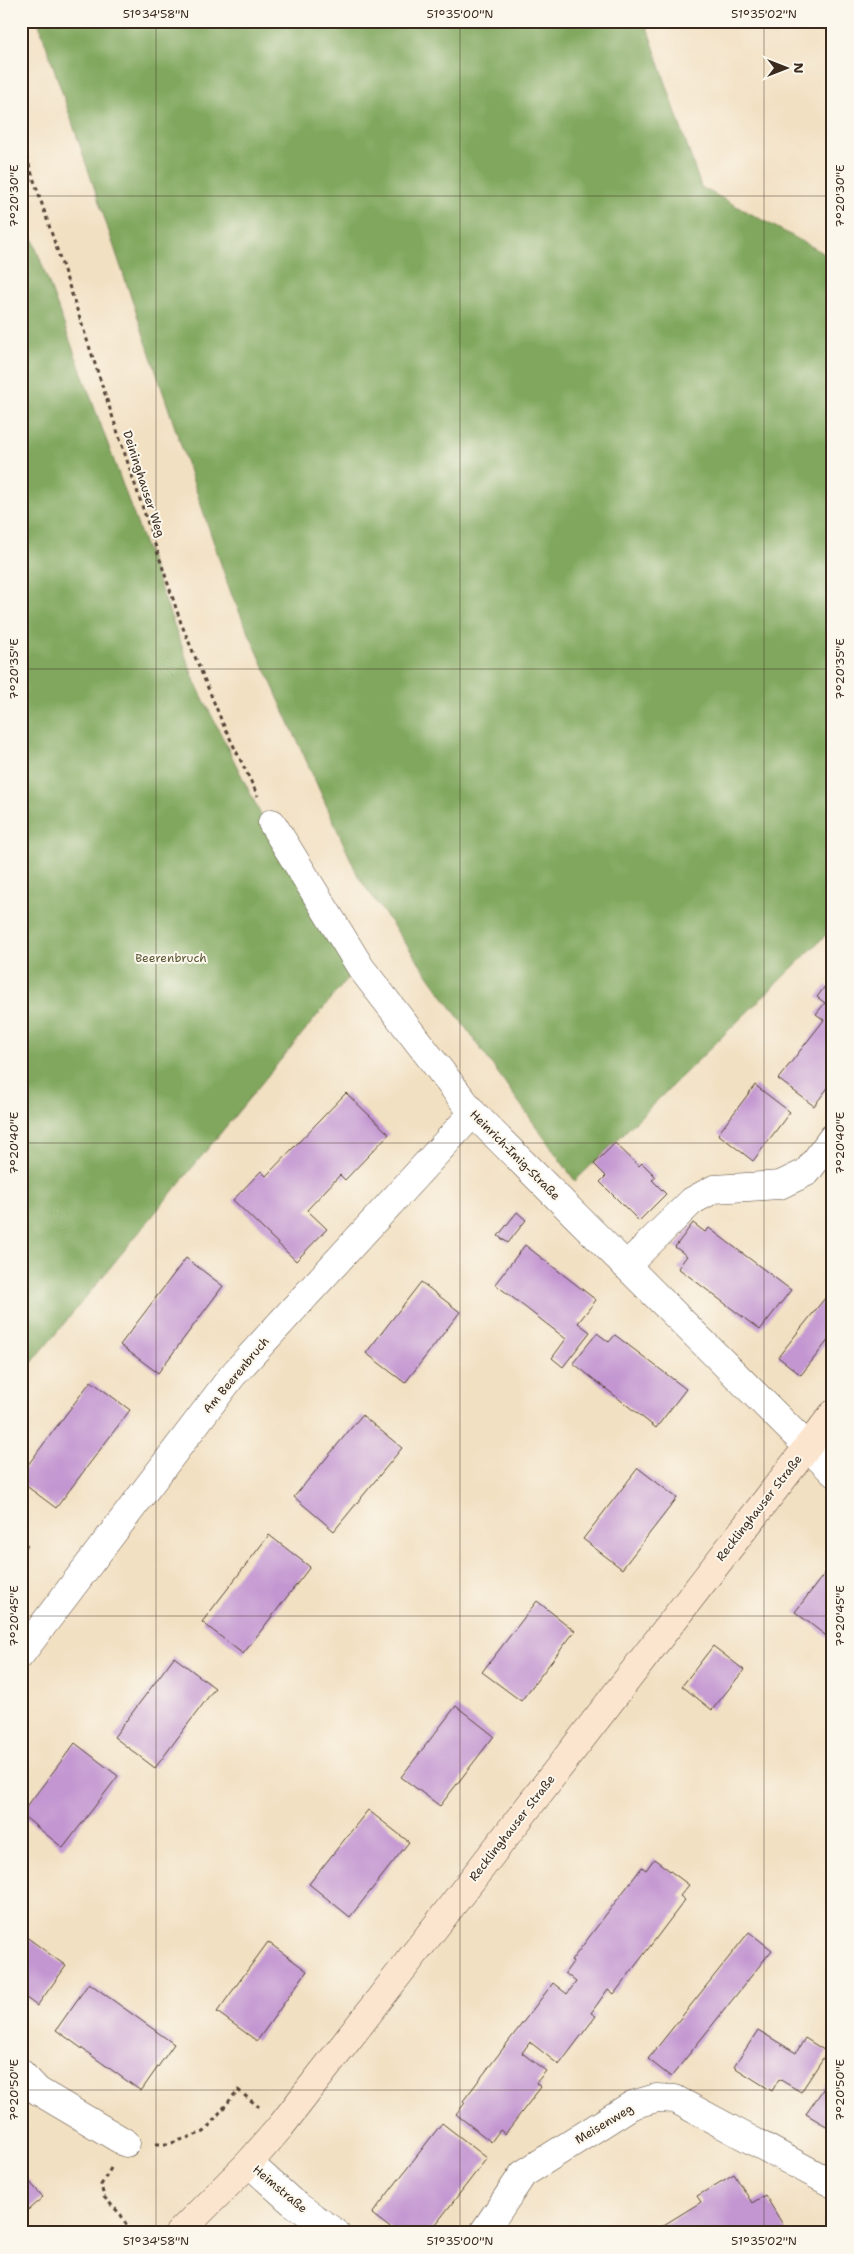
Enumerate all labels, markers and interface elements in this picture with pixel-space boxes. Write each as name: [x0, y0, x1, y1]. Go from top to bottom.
text: 51°34'58"N: [123, 6, 189, 22]
text: 51°35'00"N: [427, 6, 493, 22]
text: 51°35'02"N: [731, 6, 797, 22]
north arrow: [762, 42, 812, 92]
text: N: [790, 62, 808, 74]
text: 7°20'30"E: [6, 165, 22, 227]
text: 7°20'30"E: [832, 165, 848, 227]
street label: Deininghauser Weg: [119, 429, 169, 539]
text: 7°20'35"E: [6, 638, 22, 700]
text: 7°20'35"E: [832, 638, 848, 700]
park label: Beerenbruch: [135, 950, 207, 966]
street label: Heinrich-Imig-Straße: [466, 1106, 564, 1204]
text: 7°20'40"E: [6, 1112, 22, 1174]
text: 7°20'40"E: [832, 1112, 848, 1174]
street label: Am Beerenbruch: [199, 1334, 273, 1416]
street label: Recklinghauser Straße: [712, 1451, 806, 1564]
text: 7°20'45"E: [6, 1585, 22, 1647]
text: 7°20'45"E: [832, 1585, 848, 1647]
street label: Recklinghauser Straße: [465, 1771, 559, 1884]
text: 7°20'50"E: [6, 2059, 22, 2121]
text: 7°20'50"E: [832, 2059, 848, 2121]
street label: Meisenweg: [572, 2100, 636, 2148]
street label: Heimstraße: [249, 2161, 311, 2217]
text: 51°34'58"N: [123, 2233, 189, 2249]
text: 51°35'00"N: [427, 2233, 493, 2249]
text: 51°35'02"N: [731, 2233, 797, 2249]

